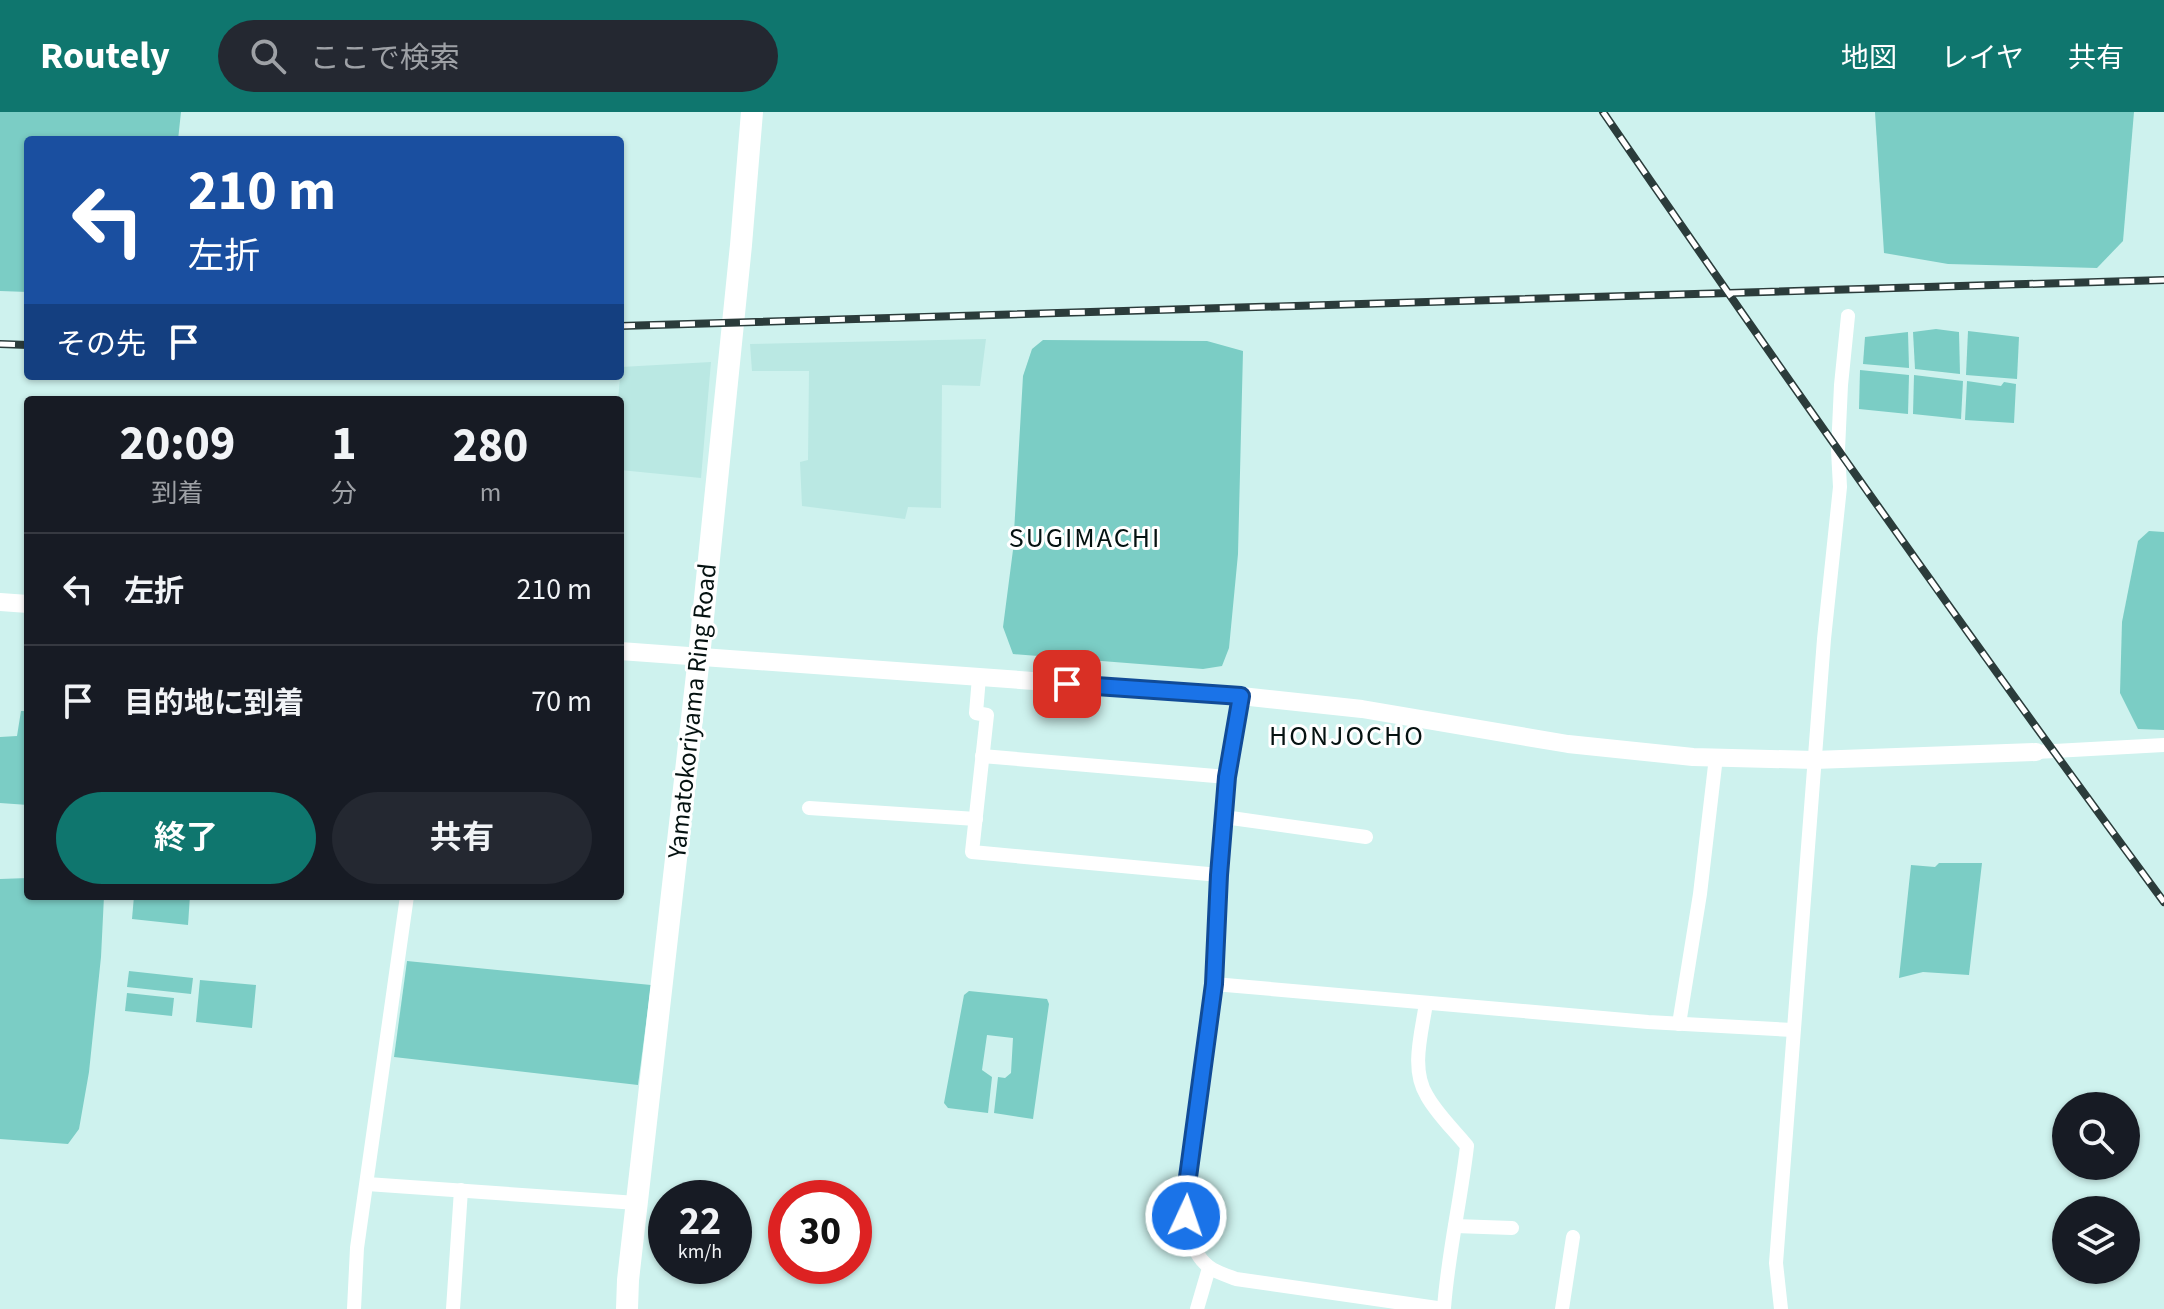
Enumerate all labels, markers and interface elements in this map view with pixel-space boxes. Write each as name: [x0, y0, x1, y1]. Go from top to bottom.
search box: [218, 20, 778, 92]
text: Routely: [40, 29, 170, 83]
icon: search: [246, 34, 290, 78]
text: ここで検索: [310, 37, 460, 80]
text: 地図: [1841, 38, 1897, 78]
text: レイヤ: [1941, 38, 2024, 78]
text: 共有: [2068, 38, 2124, 78]
text: 210 m: [188, 152, 336, 231]
icon: left: [56, 168, 160, 272]
text: 左折: [188, 231, 260, 282]
icon: arrive: [162, 320, 206, 364]
text: その先: [56, 323, 146, 366]
text: 20:09: [120, 410, 235, 478]
text: 1: [331, 410, 357, 478]
text: 280: [452, 412, 528, 480]
text: m: [480, 474, 501, 511]
text: 到着: [151, 475, 203, 512]
text: 分: [331, 475, 357, 512]
district label: SUGIMACHI: [1009, 518, 1161, 558]
street label: Yamatokoriyama Ring Road: [658, 562, 726, 861]
icon: left: [56, 567, 100, 611]
text: 210 m: [516, 568, 592, 611]
text: 左折: [124, 570, 184, 613]
pin: [1033, 650, 1101, 718]
icon: arrive: [1045, 662, 1089, 706]
icon: arrive: [56, 679, 100, 723]
text: 70 m: [531, 680, 592, 723]
text: 目的地に到着: [124, 682, 304, 725]
district label: HONJOCHO: [1269, 716, 1425, 756]
button: 終了: [56, 792, 316, 884]
button: 共有: [332, 792, 592, 884]
map controls: [2052, 1092, 2140, 1284]
button: search: [2052, 1092, 2140, 1180]
position arrow: [1144, 1174, 1228, 1258]
speed limit sign: 30: [768, 1180, 872, 1284]
text: 22: [679, 1193, 721, 1250]
button: layers: [2052, 1196, 2140, 1284]
text: km/h: [678, 1238, 722, 1266]

